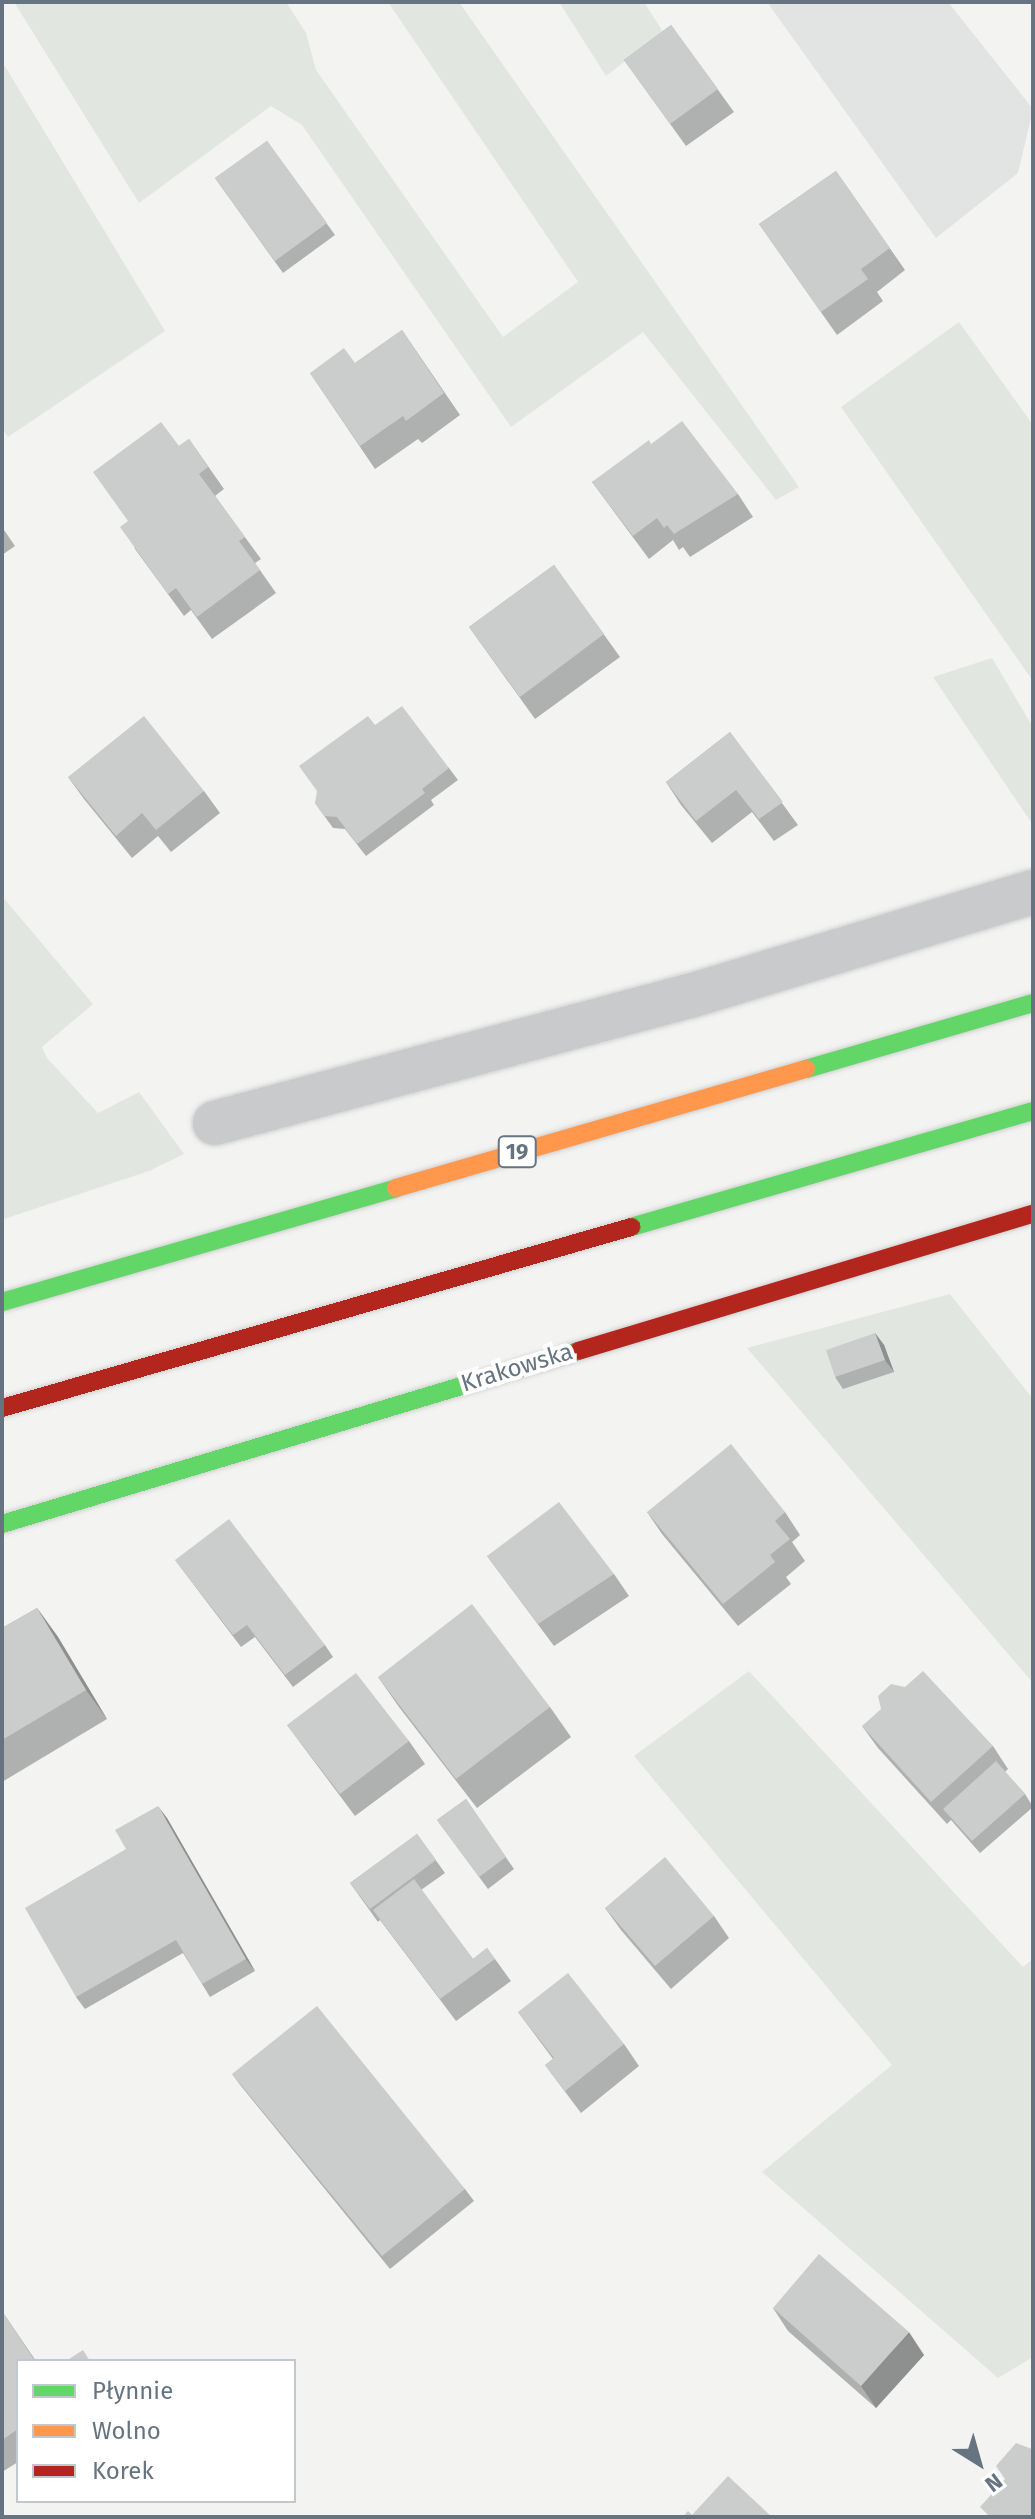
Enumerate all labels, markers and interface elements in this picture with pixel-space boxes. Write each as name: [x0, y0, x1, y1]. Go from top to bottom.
road number: 19: [497, 1134, 537, 1170]
street label: Krakowska: [458, 1337, 576, 1399]
legend: [16, 2359, 296, 2503]
text: Płynnie: [92, 2377, 173, 2405]
text: Wolno: [92, 2417, 161, 2445]
north arrow: [939, 2423, 1019, 2503]
text: Korek: [92, 2457, 154, 2485]
text: N: [980, 2467, 1008, 2498]

